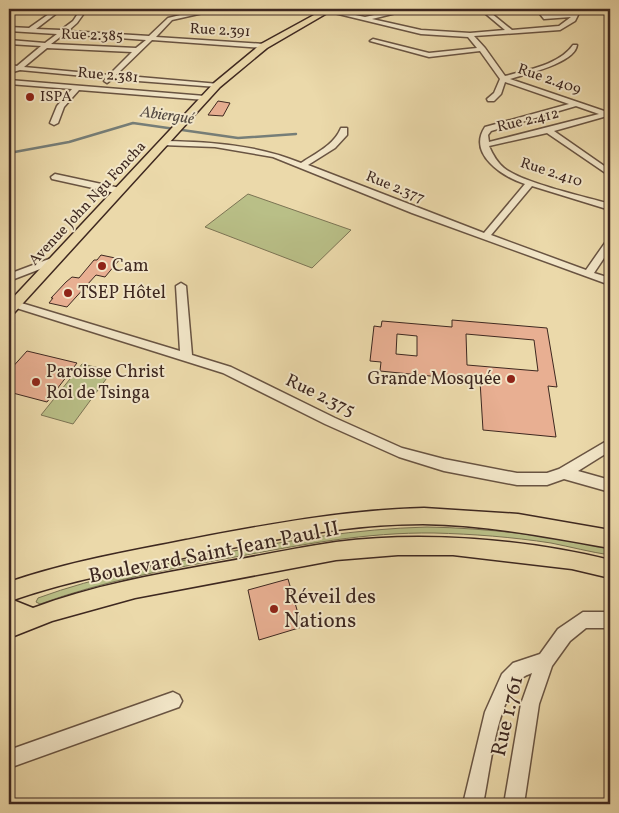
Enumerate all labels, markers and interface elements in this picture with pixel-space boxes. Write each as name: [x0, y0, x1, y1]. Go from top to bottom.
street label: Rue 2.391: [189, 19, 251, 43]
street label: Rue 2.385: [61, 24, 123, 48]
street label: Rue 2.409: [514, 59, 584, 101]
street label: Rue 2.381: [77, 63, 139, 89]
place label: ISPA: [40, 87, 73, 108]
marker: ISPA: [24, 91, 36, 103]
water label: Abiergué: [138, 101, 196, 131]
street label: Rue 2.412: [495, 104, 561, 138]
street label: Avenue John Ngu Foncha: [25, 137, 151, 271]
street label: Rue 2.410: [517, 153, 585, 193]
street label: Rue 2.377: [362, 167, 428, 209]
place label: Cam: [112, 254, 149, 279]
marker: Cam: [96, 260, 108, 272]
place label: TSEP Hôtel: [78, 281, 166, 306]
marker: TSEP Hôtel: [62, 287, 74, 299]
place label: Paroisse Christ Roi de Tsinga: [46, 360, 165, 406]
place label: Grande Mosquée: [368, 367, 501, 392]
street label: Rue 2.375: [281, 368, 359, 424]
marker: Grande Mosquée: [505, 373, 517, 385]
marker: Paroisse Christ Roi de Tsinga: [30, 376, 42, 388]
street label: Boulevard Saint Jean Paul II: [86, 514, 342, 592]
place label: Réveil des Nations: [284, 583, 376, 636]
marker: Réveil des Nations: [268, 603, 280, 615]
street label: Rue 1.761: [485, 673, 531, 759]

